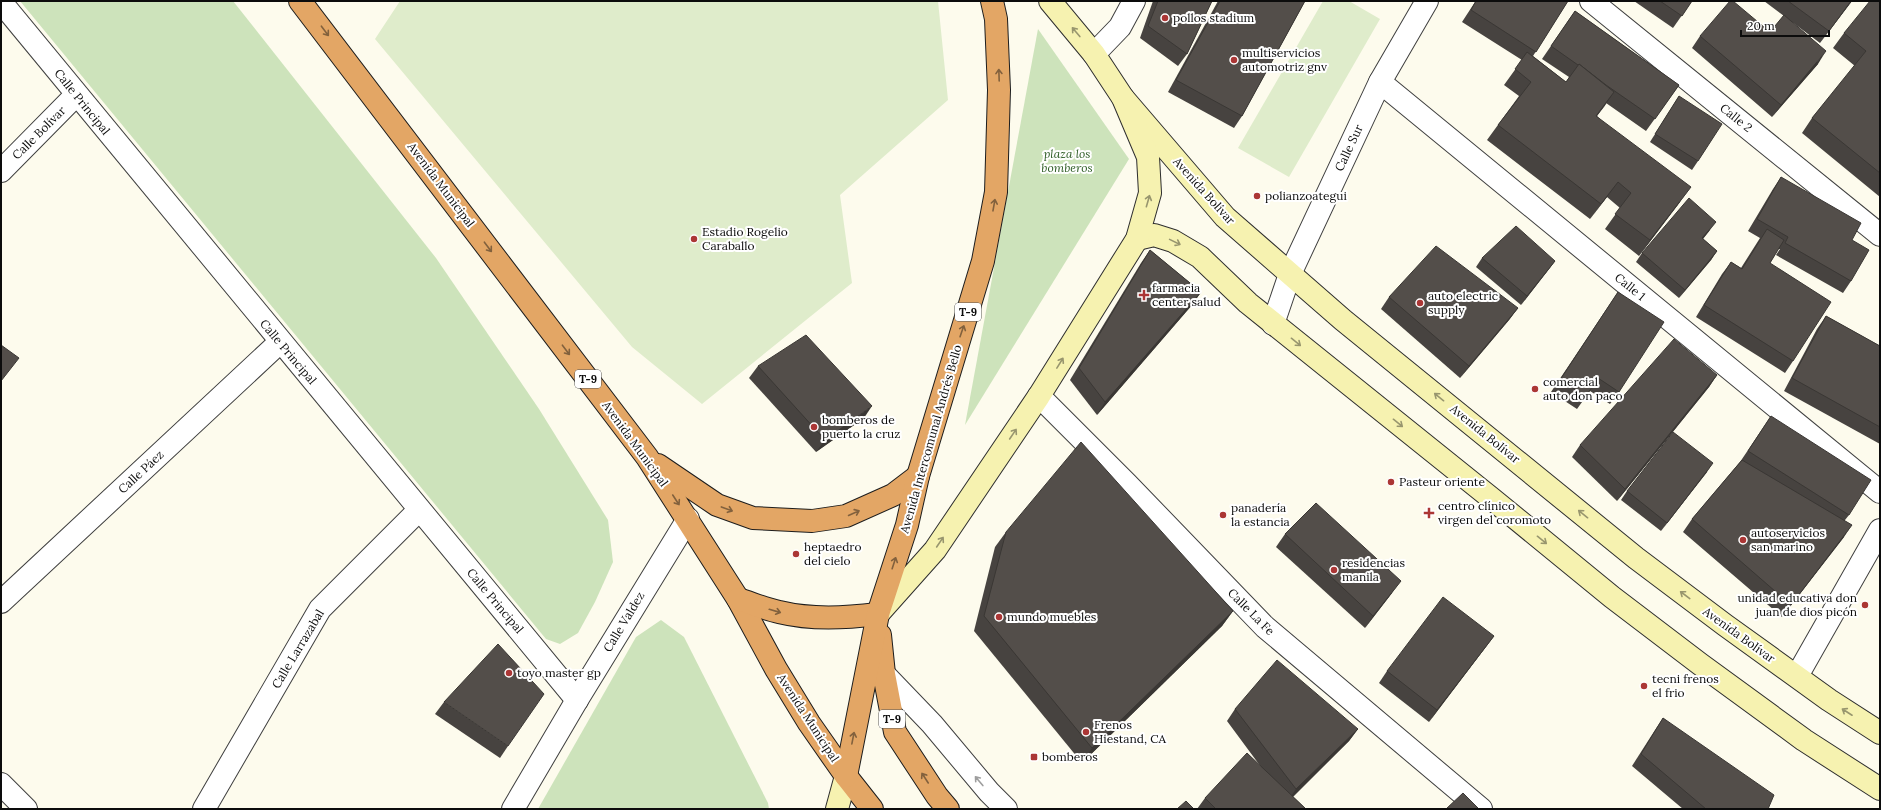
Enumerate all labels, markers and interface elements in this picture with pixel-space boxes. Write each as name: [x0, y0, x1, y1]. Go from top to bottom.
place label: pollos stadium: [1173, 10, 1255, 25]
scale bar: [1741, 12, 1829, 38]
marker: pollos stadium: [1160, 13, 1170, 23]
text: 20 m: [1747, 18, 1775, 33]
one-way arrow: [320, 26, 329, 37]
one-way arrow: [1071, 27, 1080, 38]
place label: multiservicios automotriz gnv: [1242, 45, 1328, 74]
marker: multiservicios automotriz gnv: [1229, 55, 1239, 65]
street label: Calle Principal: [51, 66, 113, 138]
one-way arrow: [995, 69, 1002, 82]
street label: Calle 2: [1717, 100, 1755, 135]
street label: Calle Bolívar: [9, 102, 69, 162]
street label: Calle Sur: [1331, 121, 1366, 174]
street label: Avenida Municipal: [404, 139, 478, 230]
park label: plaza los bomberos: [1041, 146, 1093, 175]
street label: Avenida Bolívar: [1170, 153, 1239, 228]
place label: polianzoategui: [1265, 188, 1347, 203]
marker: polianzoategui: [1252, 191, 1262, 201]
one-way arrow: [1145, 195, 1152, 208]
one-way arrow: [990, 199, 998, 212]
place label: Estadio Rogelio Caraballo: [702, 224, 788, 253]
marker: Estadio Rogelio Caraballo: [689, 234, 699, 244]
one-way arrow: [1168, 239, 1180, 246]
one-way arrow: [483, 241, 492, 252]
street label: Calle 1: [1612, 270, 1649, 303]
place label: farmacia center salud: [1152, 280, 1221, 309]
place label: auto electric supply: [1428, 288, 1498, 317]
marker: farmacia center salud: [1139, 290, 1149, 300]
marker: auto electric supply: [1415, 298, 1425, 308]
road number: T-9: [955, 303, 981, 321]
street label: Calle Principal: [257, 316, 320, 387]
one-way arrow: [959, 325, 966, 338]
one-way arrow: [1291, 338, 1302, 346]
street label: Avenida Intercomunal Andrés Bello: [896, 343, 965, 536]
one-way arrow: [562, 345, 570, 356]
one-way arrow: [1056, 358, 1064, 369]
road number: T-9: [575, 370, 601, 388]
place label: comercial auto don paco: [1543, 374, 1622, 403]
marker: comercial auto don paco: [1530, 384, 1540, 394]
one-way arrow: [1433, 392, 1444, 401]
street label: Avenida Municipal: [599, 397, 671, 489]
street label: Avenida Bolívar: [1447, 400, 1524, 467]
place label: bomberos de puerto la cruz: [822, 412, 900, 441]
one-way arrow: [1392, 419, 1403, 428]
marker: bomberos de puerto la cruz: [809, 422, 819, 432]
one-way arrow: [1009, 429, 1017, 440]
street label: Calle Páez: [115, 447, 167, 496]
place label: Pasteur oriente: [1399, 474, 1486, 489]
marker: Pasteur oriente: [1386, 477, 1396, 487]
one-way arrow: [672, 495, 680, 506]
place label: centro clínico virgen del coromoto: [1438, 498, 1551, 527]
place label: panadería la estancia: [1231, 500, 1290, 529]
one-way arrow: [720, 505, 732, 513]
marker: centro clínico virgen del coromoto: [1423, 507, 1435, 519]
one-way arrow: [847, 508, 859, 516]
marker: panadería la estancia: [1218, 510, 1228, 520]
one-way arrow: [1578, 510, 1589, 519]
place label: autoservicios san marino: [1751, 525, 1825, 554]
marker: autoservicios san marino: [1738, 535, 1748, 545]
one-way arrow: [1537, 536, 1548, 545]
one-way arrow: [936, 537, 944, 548]
place label: heptaedro del cielo: [804, 539, 861, 568]
marker: heptaedro del cielo: [791, 549, 801, 559]
place label: residencias manila: [1342, 555, 1405, 584]
one-way arrow: [891, 557, 898, 570]
street label: Calle Principal: [464, 565, 527, 636]
marker: residencias manila: [1329, 565, 1339, 575]
street label: Calle La Fe: [1225, 585, 1278, 639]
street label: Calle Valdez: [600, 589, 647, 655]
place label: unidad educativa don juan de dios picón: [1737, 590, 1857, 619]
one-way arrow: [1680, 591, 1691, 599]
marker: unidad educativa don juan de dios picón: [1860, 600, 1870, 610]
street label: Avenida Bolívar: [1700, 603, 1779, 666]
street label: Calle Larrazabal: [268, 607, 327, 691]
one-way arrow: [768, 608, 781, 615]
place label: mundo muebles: [1007, 609, 1097, 624]
marker: mundo muebles: [994, 612, 1004, 622]
place label: toyo master gp: [517, 665, 601, 680]
marker: toyo master gp: [504, 668, 514, 678]
street label: Avenida Municipal: [774, 670, 843, 765]
place label: tecni frenos el frio: [1652, 671, 1719, 700]
marker: tecni frenos el frio: [1639, 681, 1649, 691]
one-way arrow: [1842, 708, 1853, 716]
road number: T-9: [879, 710, 905, 728]
place label: Frenos Hiestand, CA: [1094, 717, 1166, 746]
marker: Frenos Hiestand, CA: [1081, 727, 1091, 737]
one-way arrow: [850, 732, 858, 745]
place label: bomberos: [1042, 749, 1098, 764]
marker: bomberos: [1029, 752, 1039, 762]
one-way arrow: [921, 772, 929, 783]
one-way arrow: [975, 775, 984, 786]

